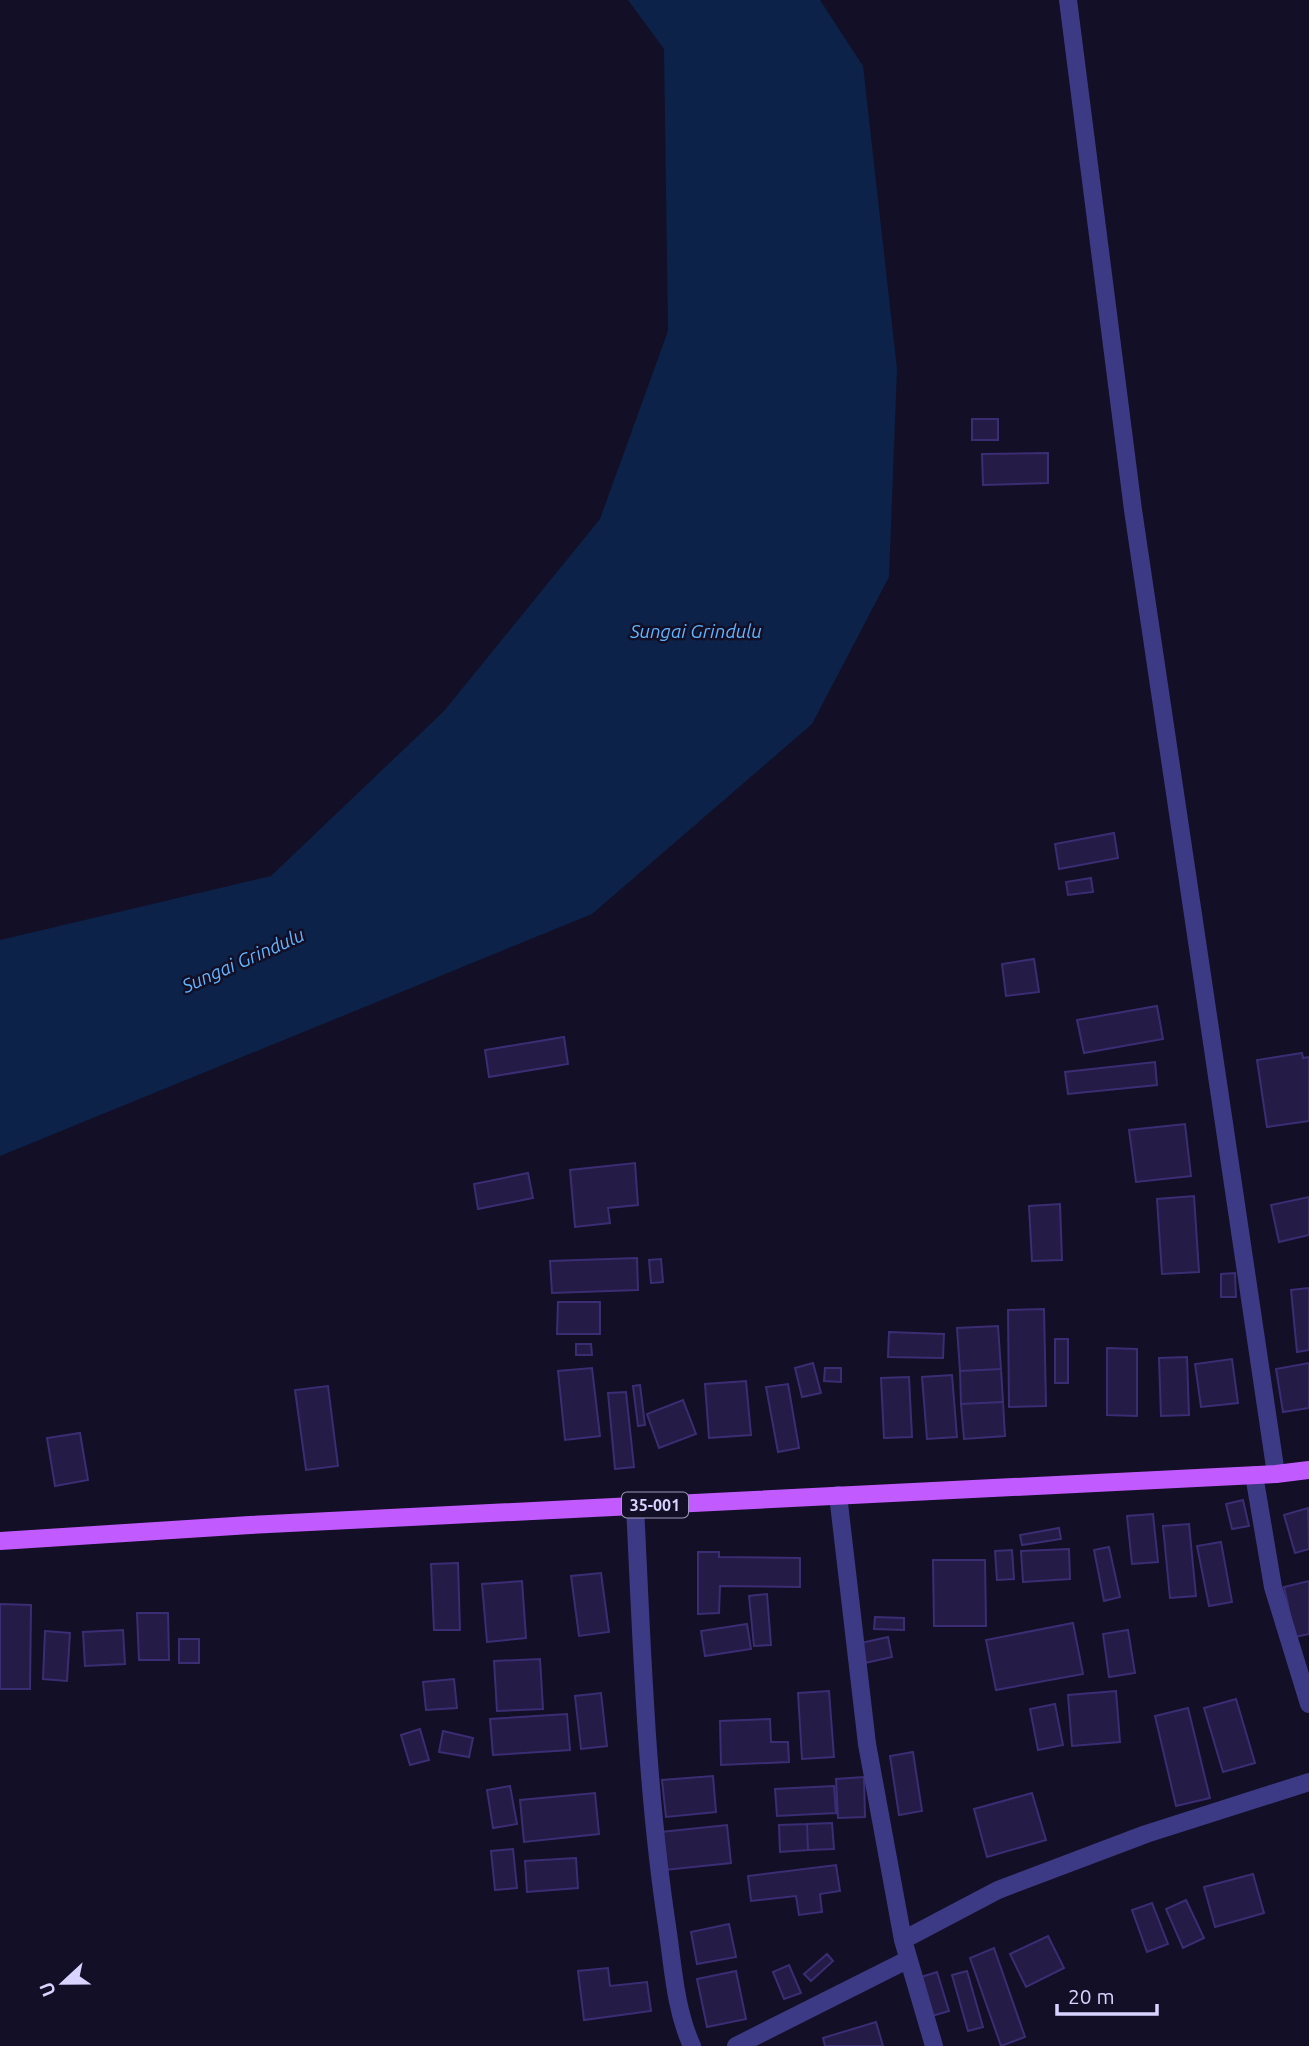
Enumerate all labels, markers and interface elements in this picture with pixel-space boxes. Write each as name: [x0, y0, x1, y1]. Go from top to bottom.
water label: Sungai Grindulu: [629, 620, 762, 642]
water label: Sungai Grindulu: [177, 923, 308, 997]
road number: 35-001: [622, 1492, 688, 1518]
north arrow: [28, 1948, 98, 2018]
scale bar: [1057, 1972, 1157, 2016]
text: U: [35, 1979, 60, 2000]
text: 20 m: [1068, 1984, 1115, 2008]

